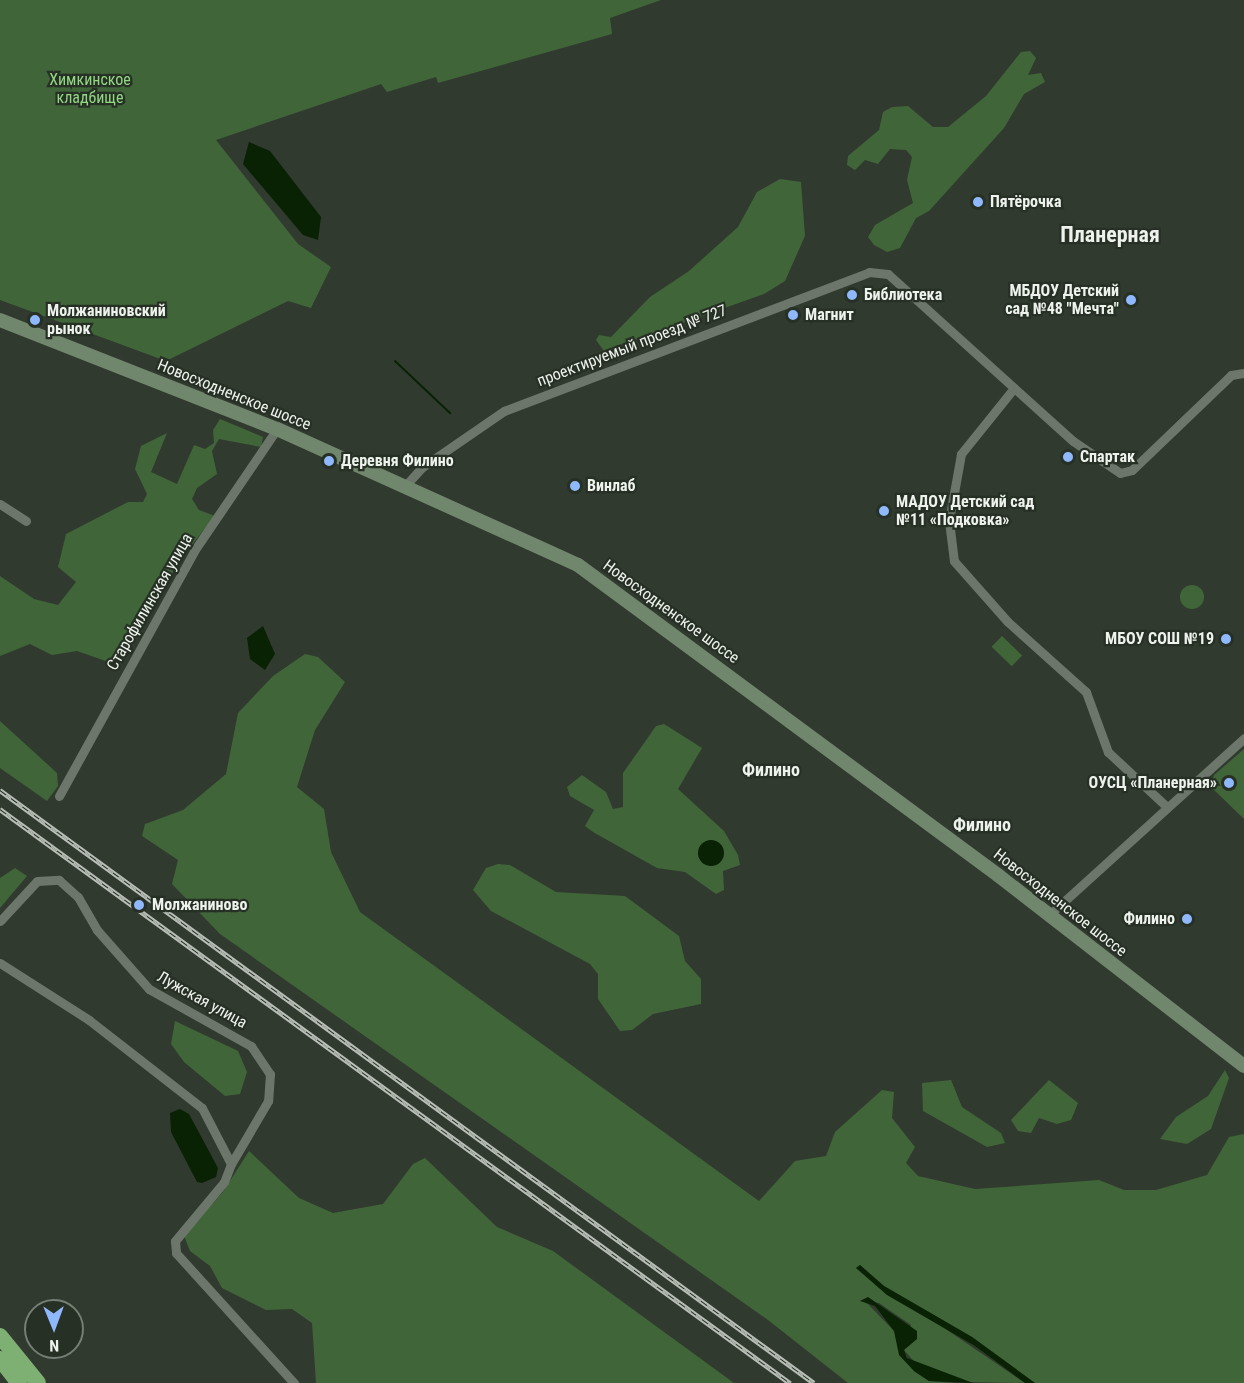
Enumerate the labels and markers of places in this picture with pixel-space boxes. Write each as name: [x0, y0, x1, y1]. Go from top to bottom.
place label: Пятёрочка: [990, 192, 1061, 212]
marker: Пятёрочка: [971, 195, 985, 209]
place label: МБДОУ Детский сад №48 "Мечта": [1005, 281, 1119, 319]
place label: Библиотека: [864, 285, 942, 305]
marker: Библиотека: [845, 288, 859, 302]
marker: МБДОУ Детский сад №48 "Мечта": [1124, 293, 1138, 307]
place label: Молжаниновский рынок: [47, 301, 166, 339]
place label: Магнит: [805, 305, 854, 325]
marker: Магнит: [786, 308, 800, 322]
marker: Молжаниновский рынок: [28, 313, 42, 327]
place label: Спартак: [1080, 447, 1135, 467]
marker: Спартак: [1061, 450, 1075, 464]
place label: Деревня Филино: [341, 451, 454, 471]
marker: Деревня Филино: [322, 454, 336, 468]
place label: Винлаб: [587, 476, 636, 496]
marker: Винлаб: [568, 479, 582, 493]
place label: МАДОУ Детский сад №11 «Подковка»: [896, 492, 1034, 530]
marker: МАДОУ Детский сад №11 «Подковка»: [877, 504, 891, 518]
place label: МБОУ СОШ №19: [1105, 629, 1214, 649]
marker: МБОУ СОШ №19: [1219, 632, 1233, 646]
place label: ОУСЦ «Планерная»: [1089, 773, 1217, 793]
marker: ОУСЦ «Планерная»: [1222, 776, 1236, 790]
place label: Молжаниново: [152, 895, 247, 915]
marker: Молжаниново: [130, 896, 148, 914]
place label: Филино: [1124, 909, 1175, 929]
marker: Филино: [1180, 912, 1194, 926]

